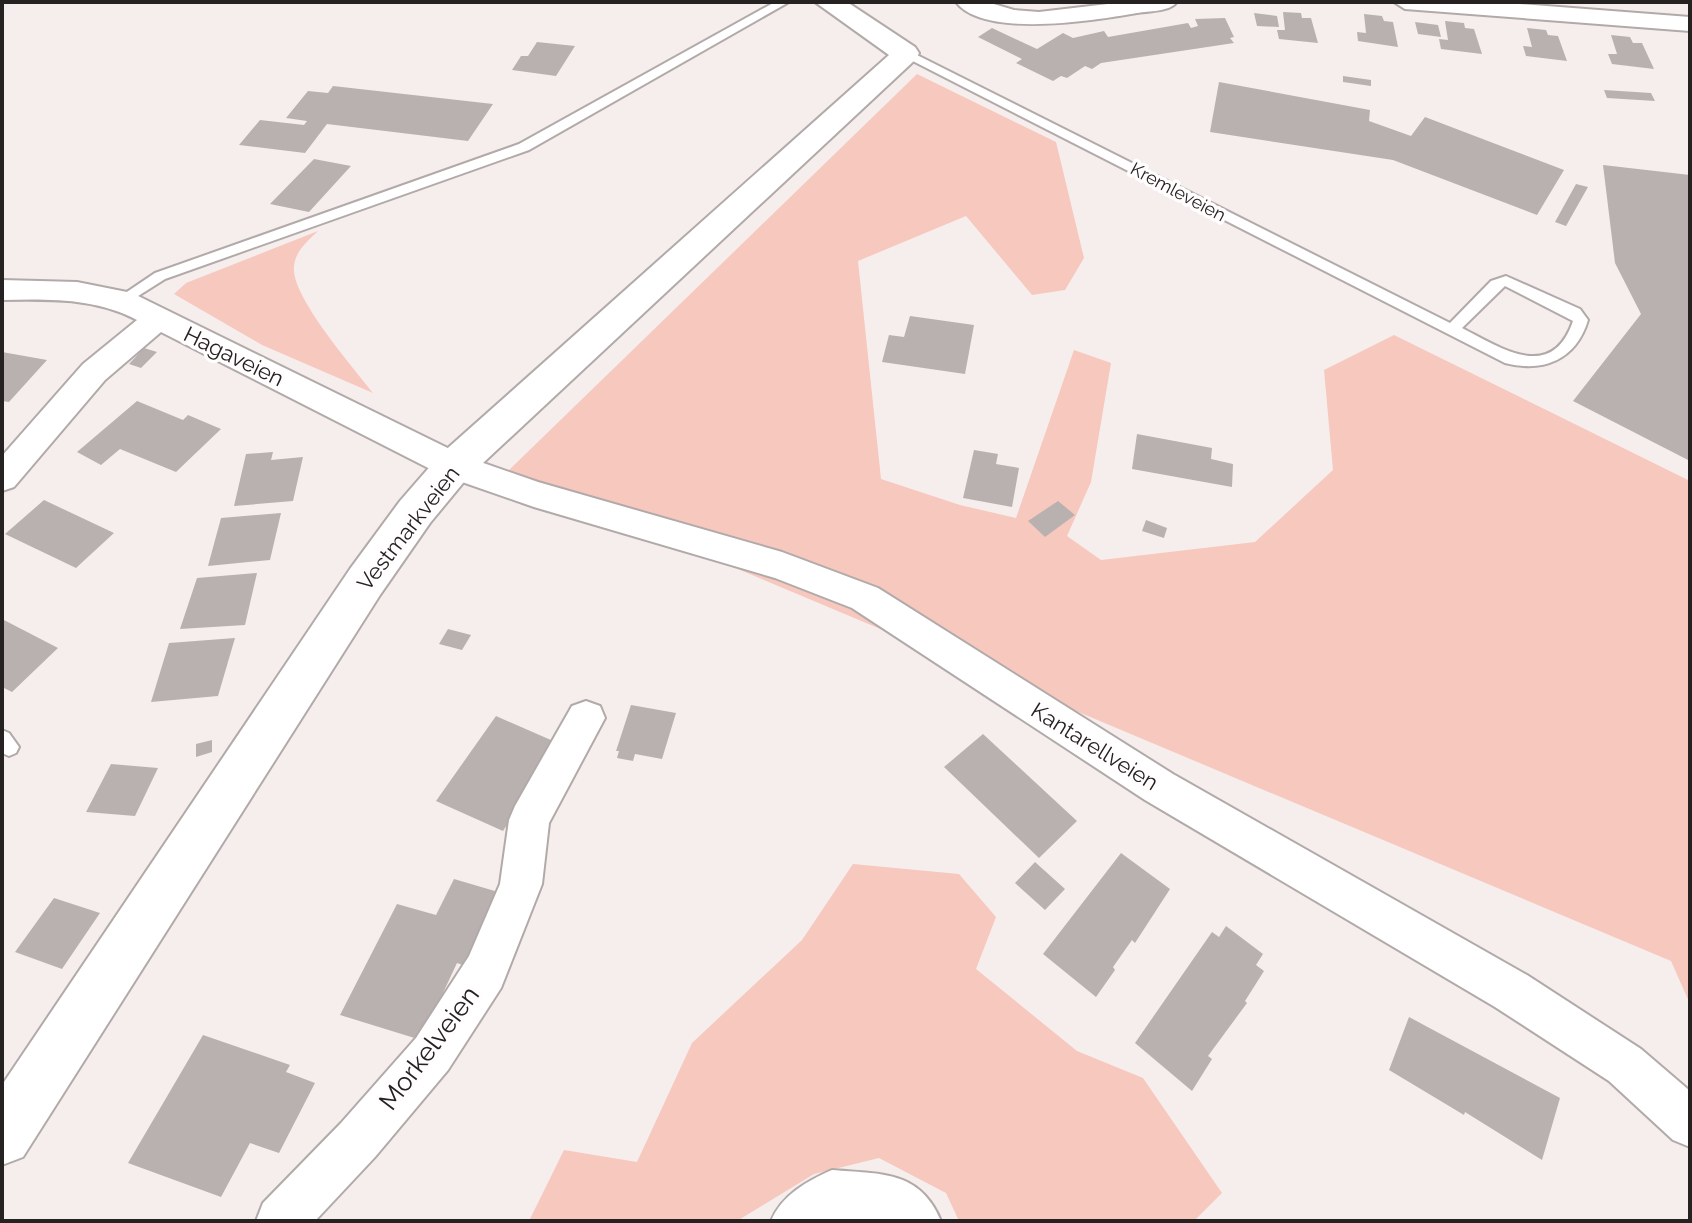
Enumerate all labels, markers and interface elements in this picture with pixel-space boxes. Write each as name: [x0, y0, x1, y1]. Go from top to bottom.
street label: Kremleveien: [1127, 158, 1229, 225]
street label: Hagaveien: [180, 321, 288, 391]
street label: Vestmarkveien: [351, 461, 465, 595]
street label: Kantarellveien: [1027, 697, 1163, 795]
street label: Morkelveien: [373, 980, 485, 1116]

